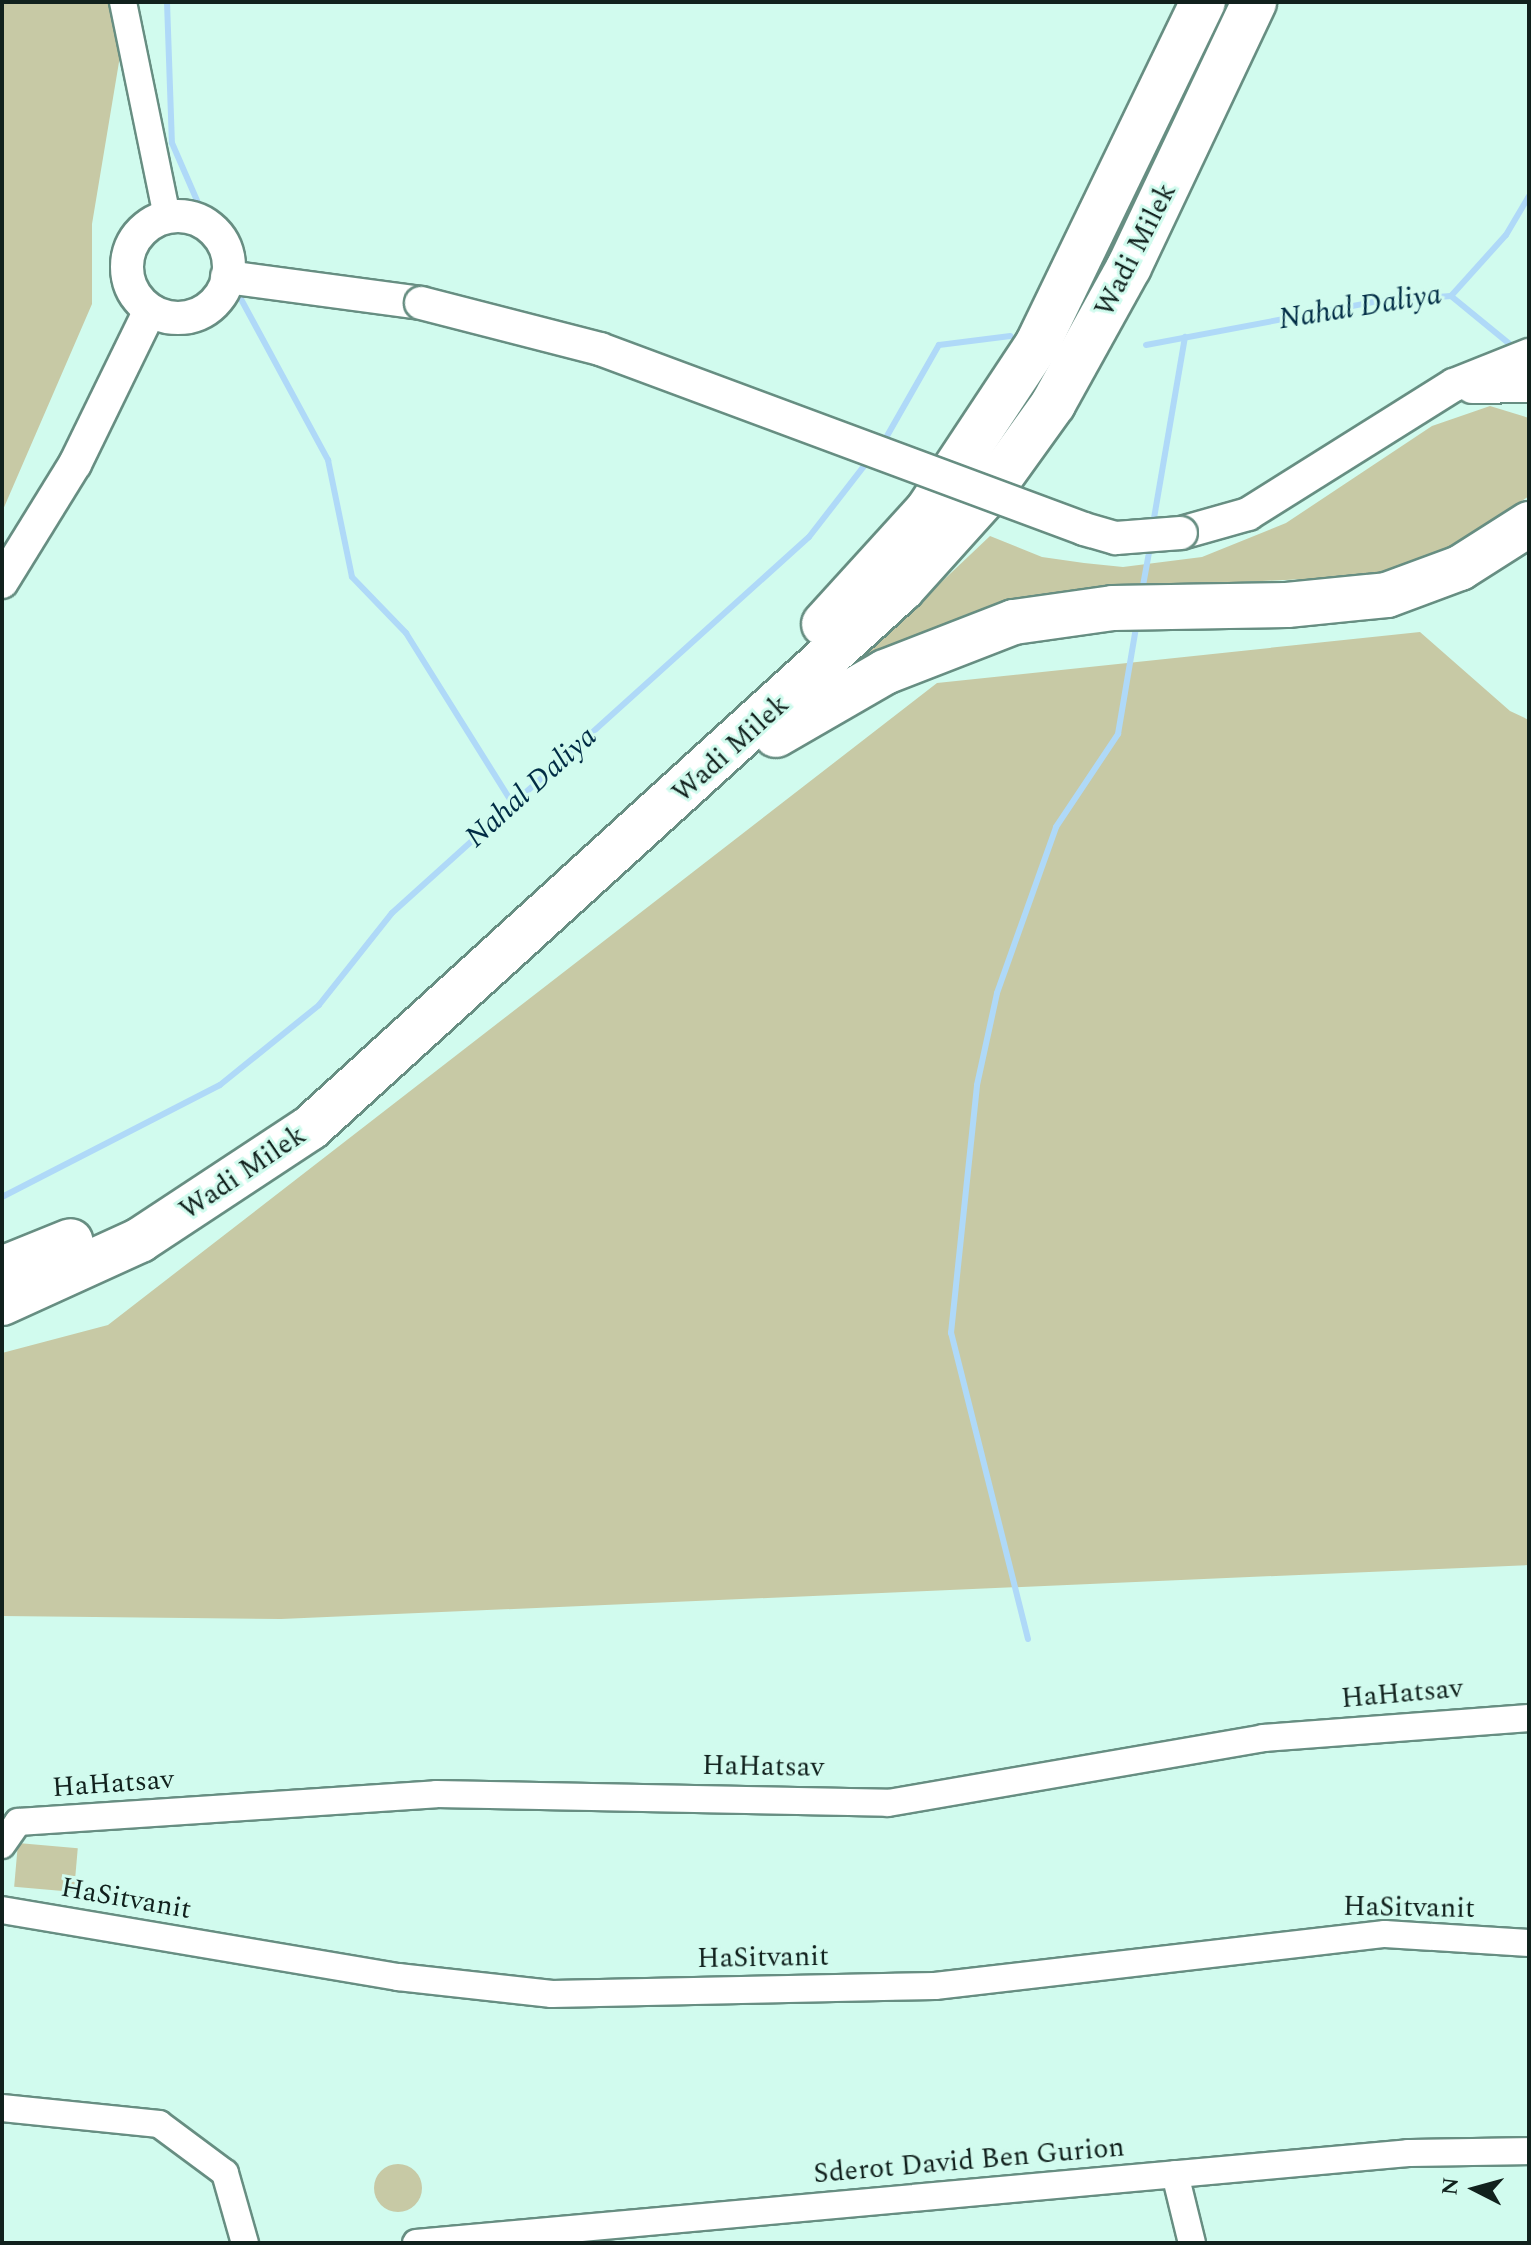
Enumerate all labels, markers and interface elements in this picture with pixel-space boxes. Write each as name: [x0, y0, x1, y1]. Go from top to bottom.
street label: Wadi Milek: [1088, 178, 1184, 322]
water label: Nahal Daliya: [1276, 276, 1444, 338]
street label: Wadi Milek: [666, 688, 796, 810]
water label: Nahal Daliya: [458, 719, 604, 855]
street label: Wadi Milek: [173, 1119, 313, 1227]
street label: HaHatsav: [1340, 1672, 1464, 1716]
street label: HaHatsav: [702, 1749, 824, 1785]
street label: HaHatsav: [51, 1763, 175, 1805]
street label: HaSitvanit: [58, 1871, 194, 1927]
street label: HaSitvanit: [1343, 1890, 1475, 1926]
street label: HaSitvanit: [697, 1940, 829, 1976]
street label: Sderot David Ben Gurion: [812, 2131, 1126, 2191]
north arrow: [1435, 2149, 1515, 2229]
text: N: [1433, 2176, 1468, 2197]

